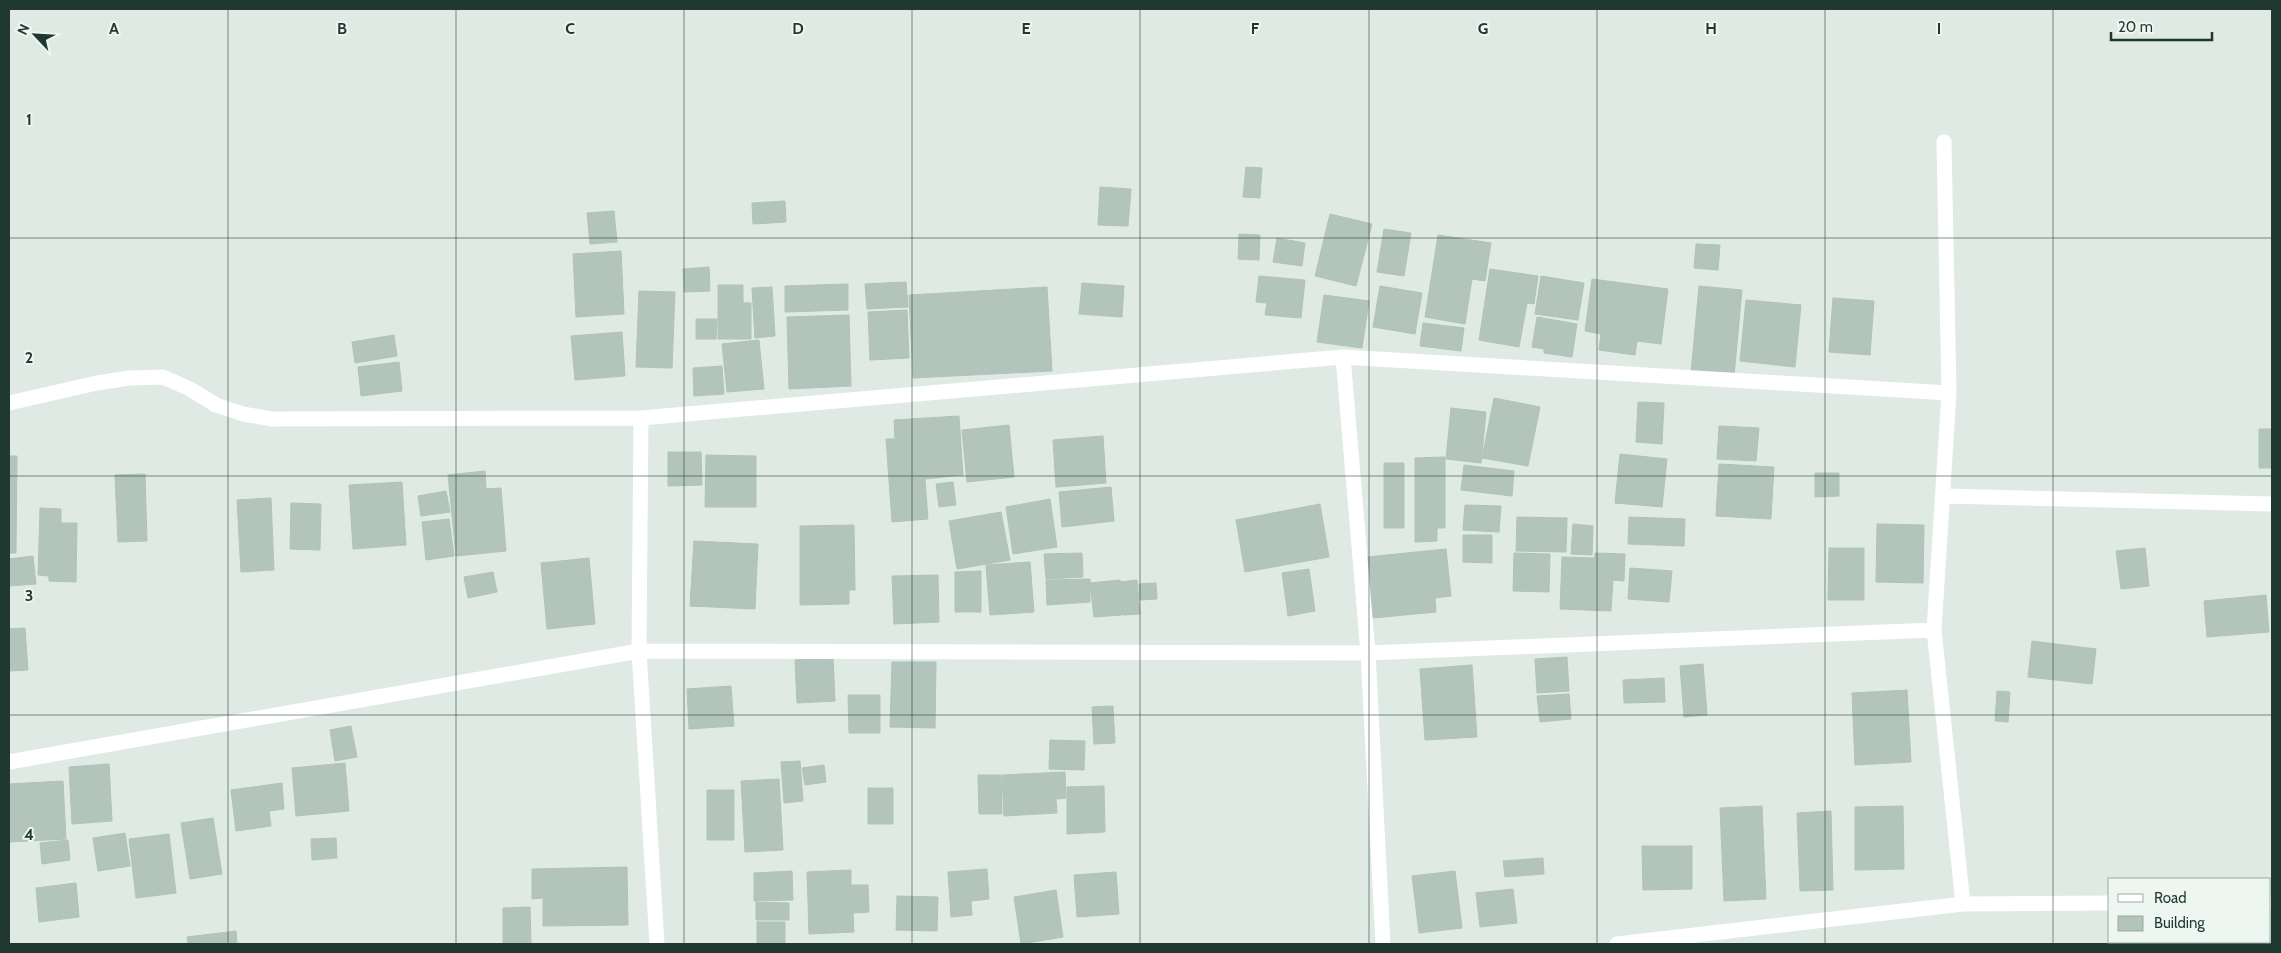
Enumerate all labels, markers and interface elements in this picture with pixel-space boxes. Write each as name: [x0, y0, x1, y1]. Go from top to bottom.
north arrow: [10, 10, 60, 60]
scale bar: [2111, 10, 2212, 42]
text: 20 m: [2118, 18, 2153, 36]
text: A: [109, 19, 119, 38]
text: B: [337, 19, 347, 38]
text: C: [565, 19, 575, 38]
text: D: [792, 19, 804, 38]
text: E: [1021, 19, 1031, 38]
text: F: [1251, 19, 1260, 38]
text: G: [1478, 19, 1488, 38]
text: H: [1705, 19, 1717, 38]
text: I: [1937, 19, 1941, 38]
text: N: [13, 21, 33, 38]
text: 1: [26, 110, 32, 129]
text: 2: [25, 348, 33, 367]
text: 3: [25, 586, 33, 605]
text: 4: [24, 825, 34, 844]
legend: [2108, 878, 2271, 943]
text: Road: [2154, 889, 2187, 907]
text: Building: [2154, 914, 2205, 932]

